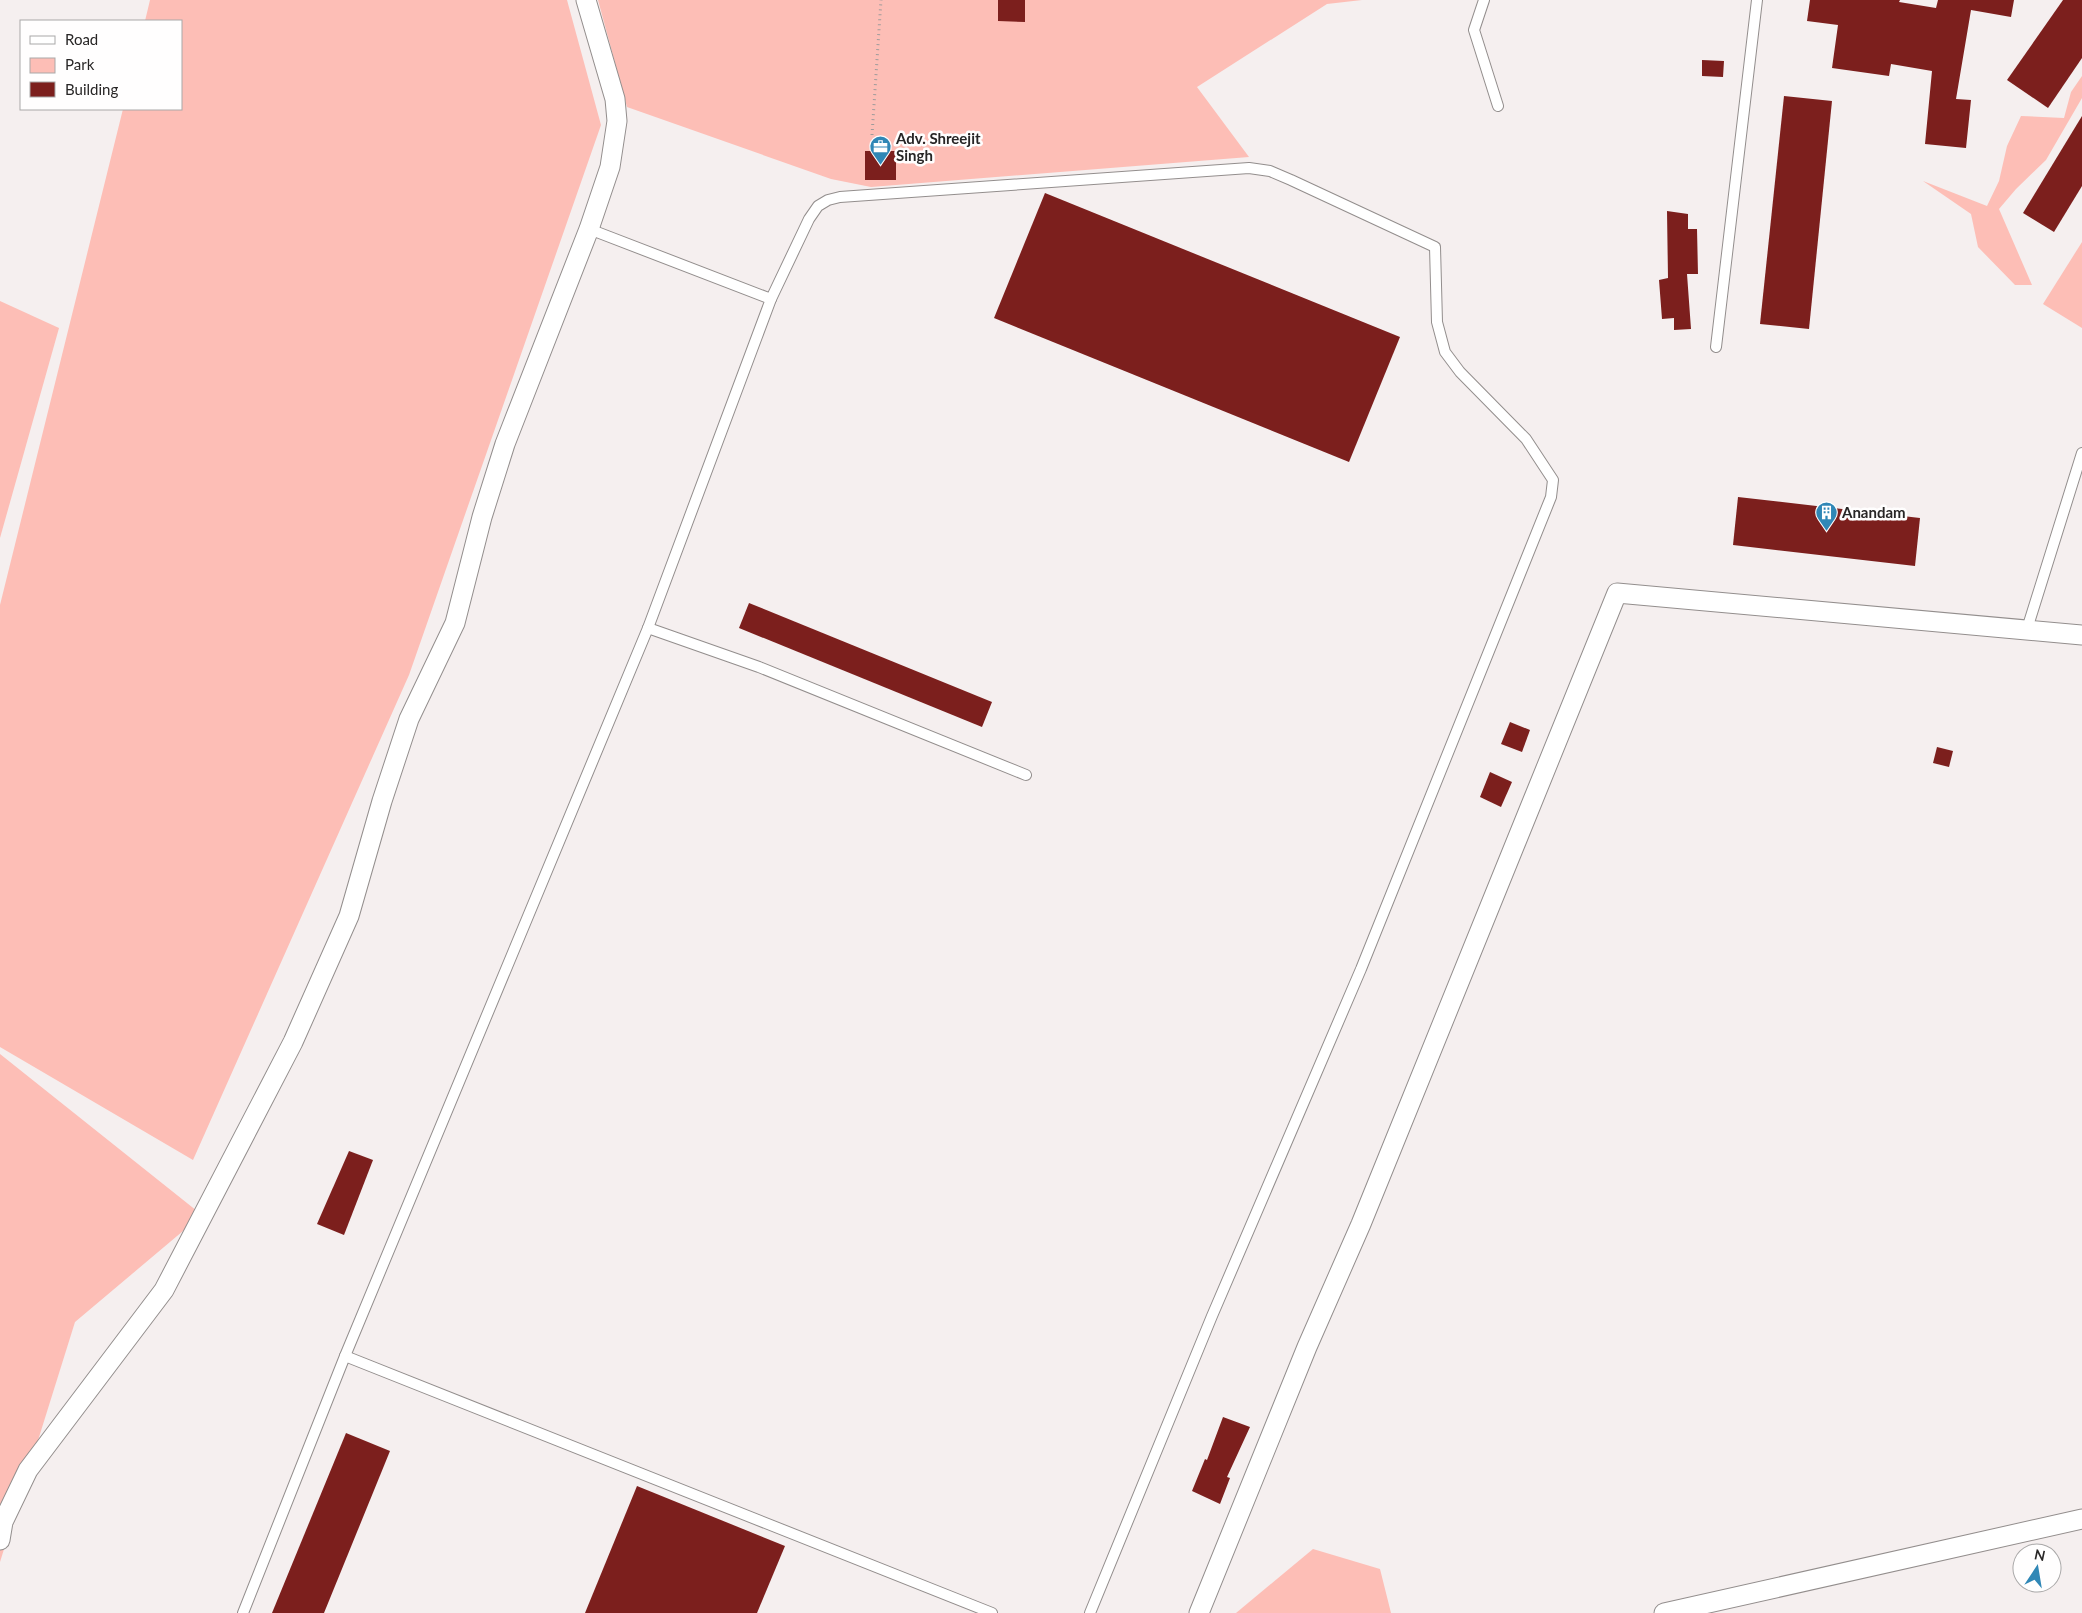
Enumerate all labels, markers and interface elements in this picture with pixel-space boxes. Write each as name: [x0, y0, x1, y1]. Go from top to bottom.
legend: [20, 20, 182, 110]
text: Road: [65, 30, 98, 48]
text: Park: [65, 55, 95, 73]
text: Building: [65, 80, 118, 98]
place label: Adv. Shreejit Singh: [895, 129, 981, 164]
office icon: Adv. Shreejit Singh: [868, 135, 892, 166]
building icon: Anandam: [1814, 500, 1838, 531]
place label: Anandam: [1841, 503, 1906, 521]
north arrow: [2012, 1543, 2062, 1593]
text: N: [2033, 1545, 2047, 1564]

